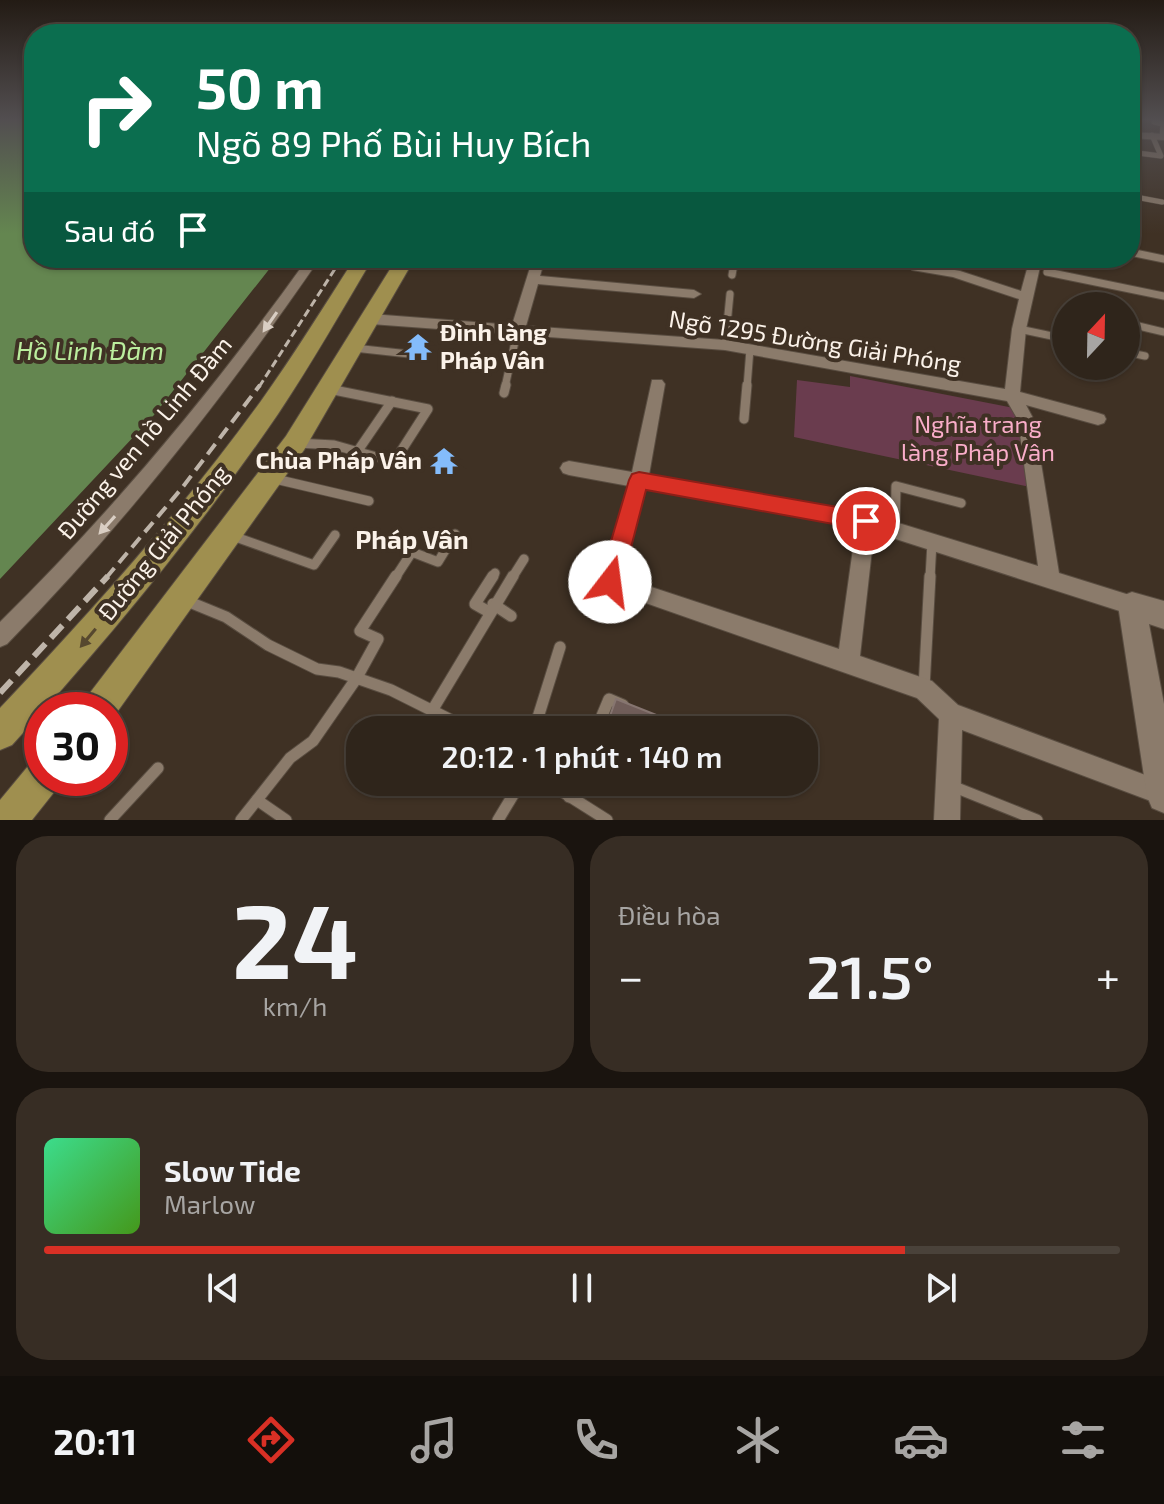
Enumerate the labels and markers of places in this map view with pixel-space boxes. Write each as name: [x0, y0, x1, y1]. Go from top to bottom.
place label: Đình làng Pháp Vân: [440, 317, 547, 374]
temple icon: Đình làng Pháp Vân: [403, 332, 433, 362]
place label: Chùa Pháp Vân: [256, 445, 422, 474]
temple icon: Chùa Pháp Vân: [429, 446, 459, 476]
pin: [832, 487, 900, 555]

